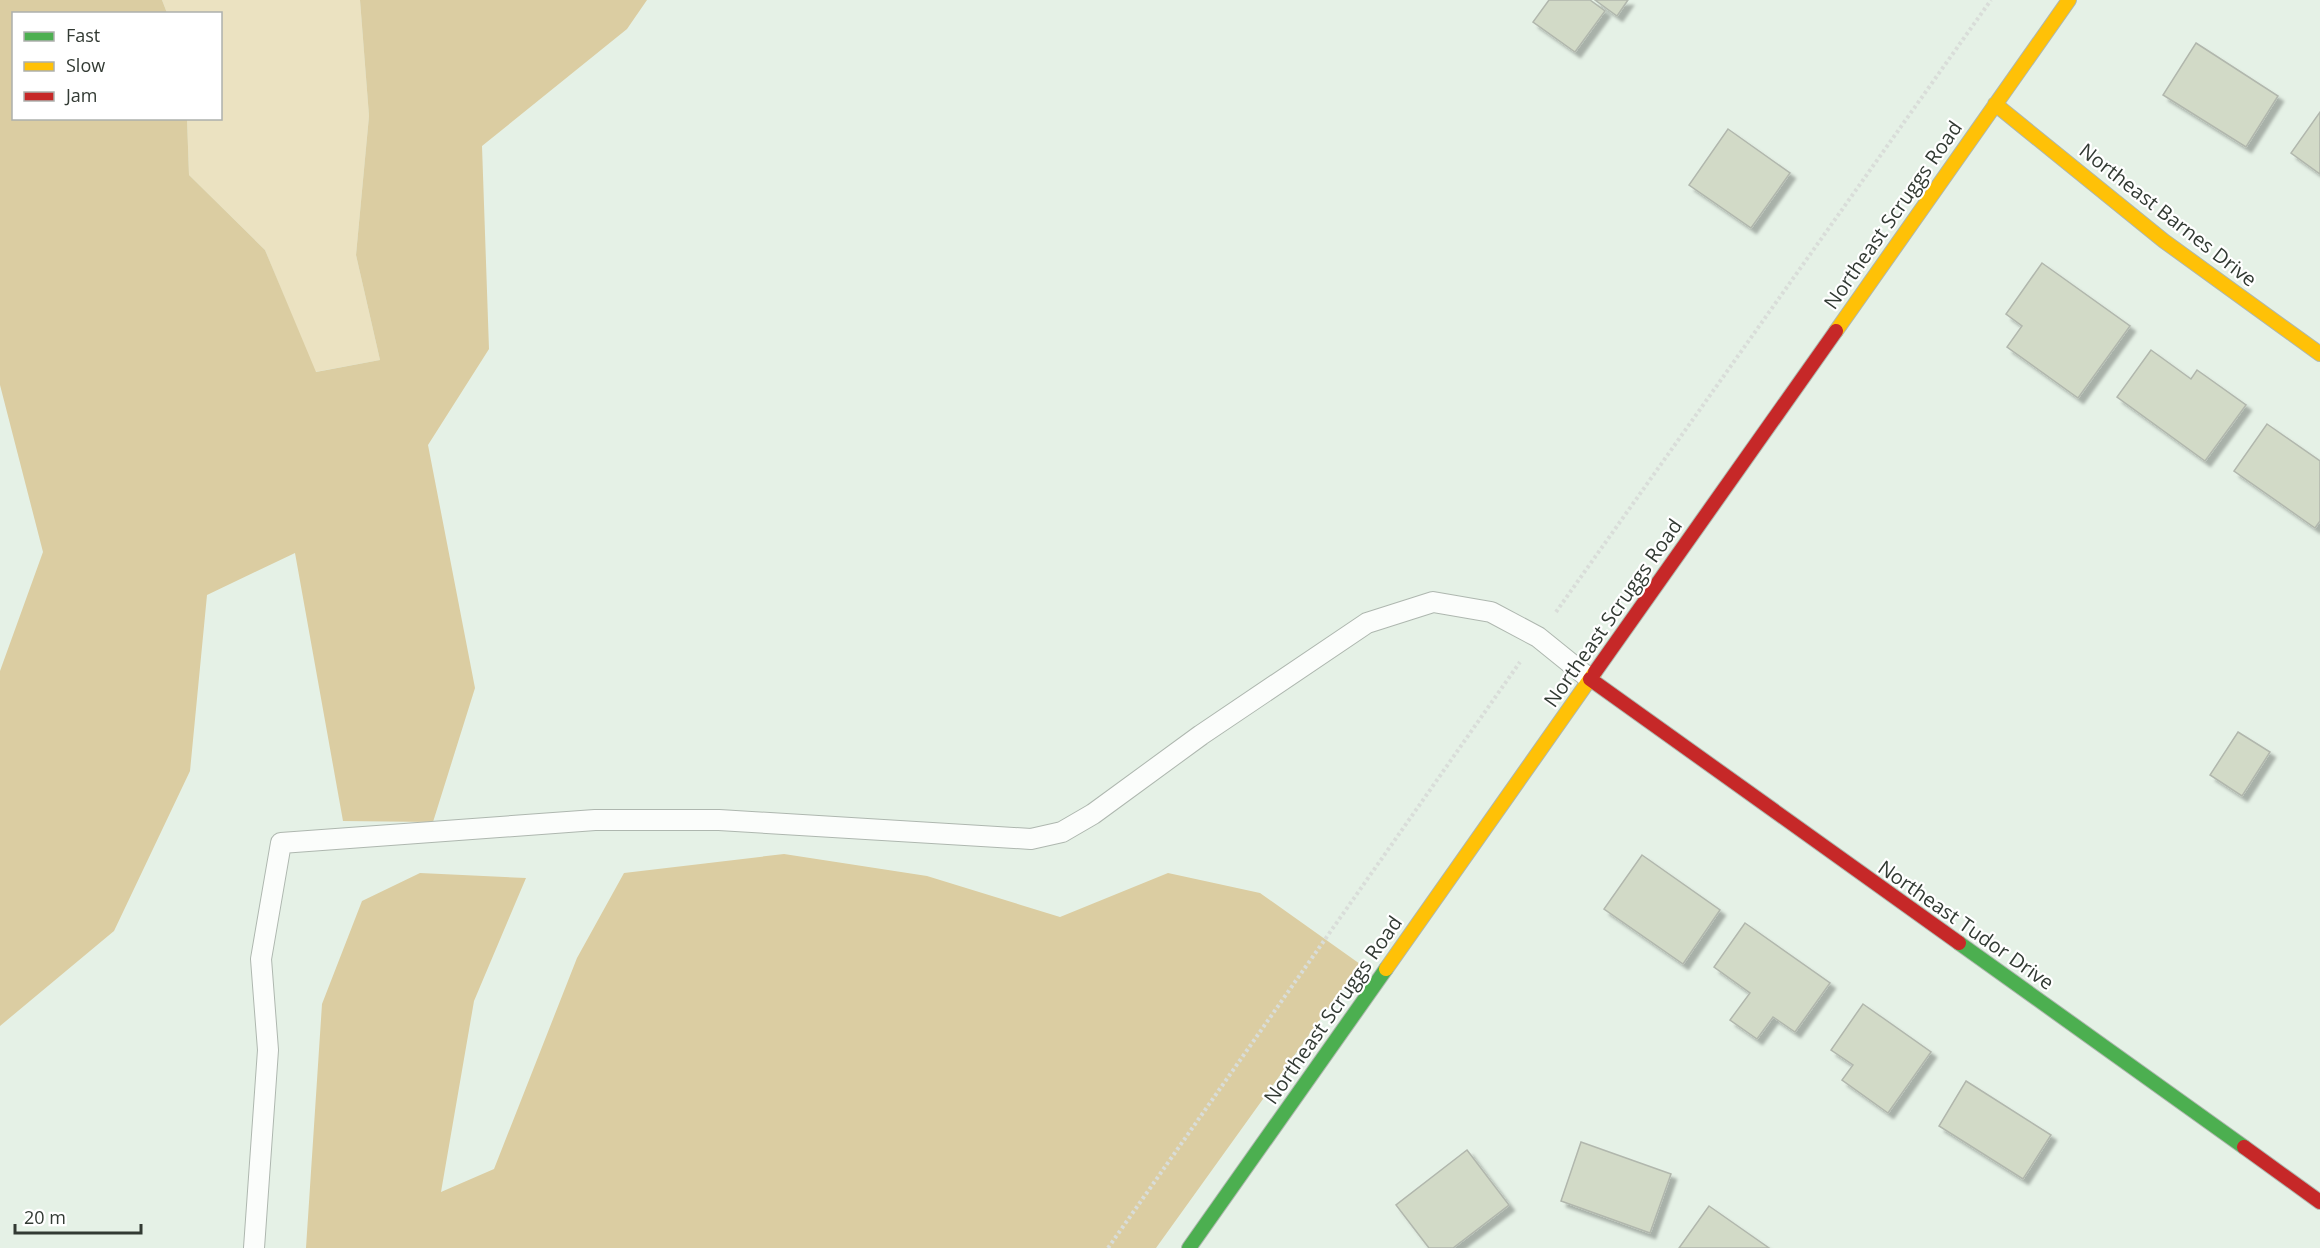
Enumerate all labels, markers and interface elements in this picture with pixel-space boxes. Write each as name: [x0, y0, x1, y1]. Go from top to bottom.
legend: [12, 12, 222, 120]
text: Fast: [66, 23, 100, 47]
text: Slow: [66, 53, 105, 77]
text: Jam: [64, 83, 98, 107]
street label: Northeast Scruggs Road: [1817, 115, 1968, 314]
street label: Northeast Barnes Drive: [2074, 137, 2263, 292]
street label: Northeast Scruggs Road: [1537, 513, 1688, 712]
street label: Northeast Tudor Drive: [1873, 854, 2060, 996]
street label: Northeast Scruggs Road: [1257, 910, 1408, 1109]
scale bar: [15, 1197, 141, 1235]
text: 20 m: [24, 1205, 66, 1229]

